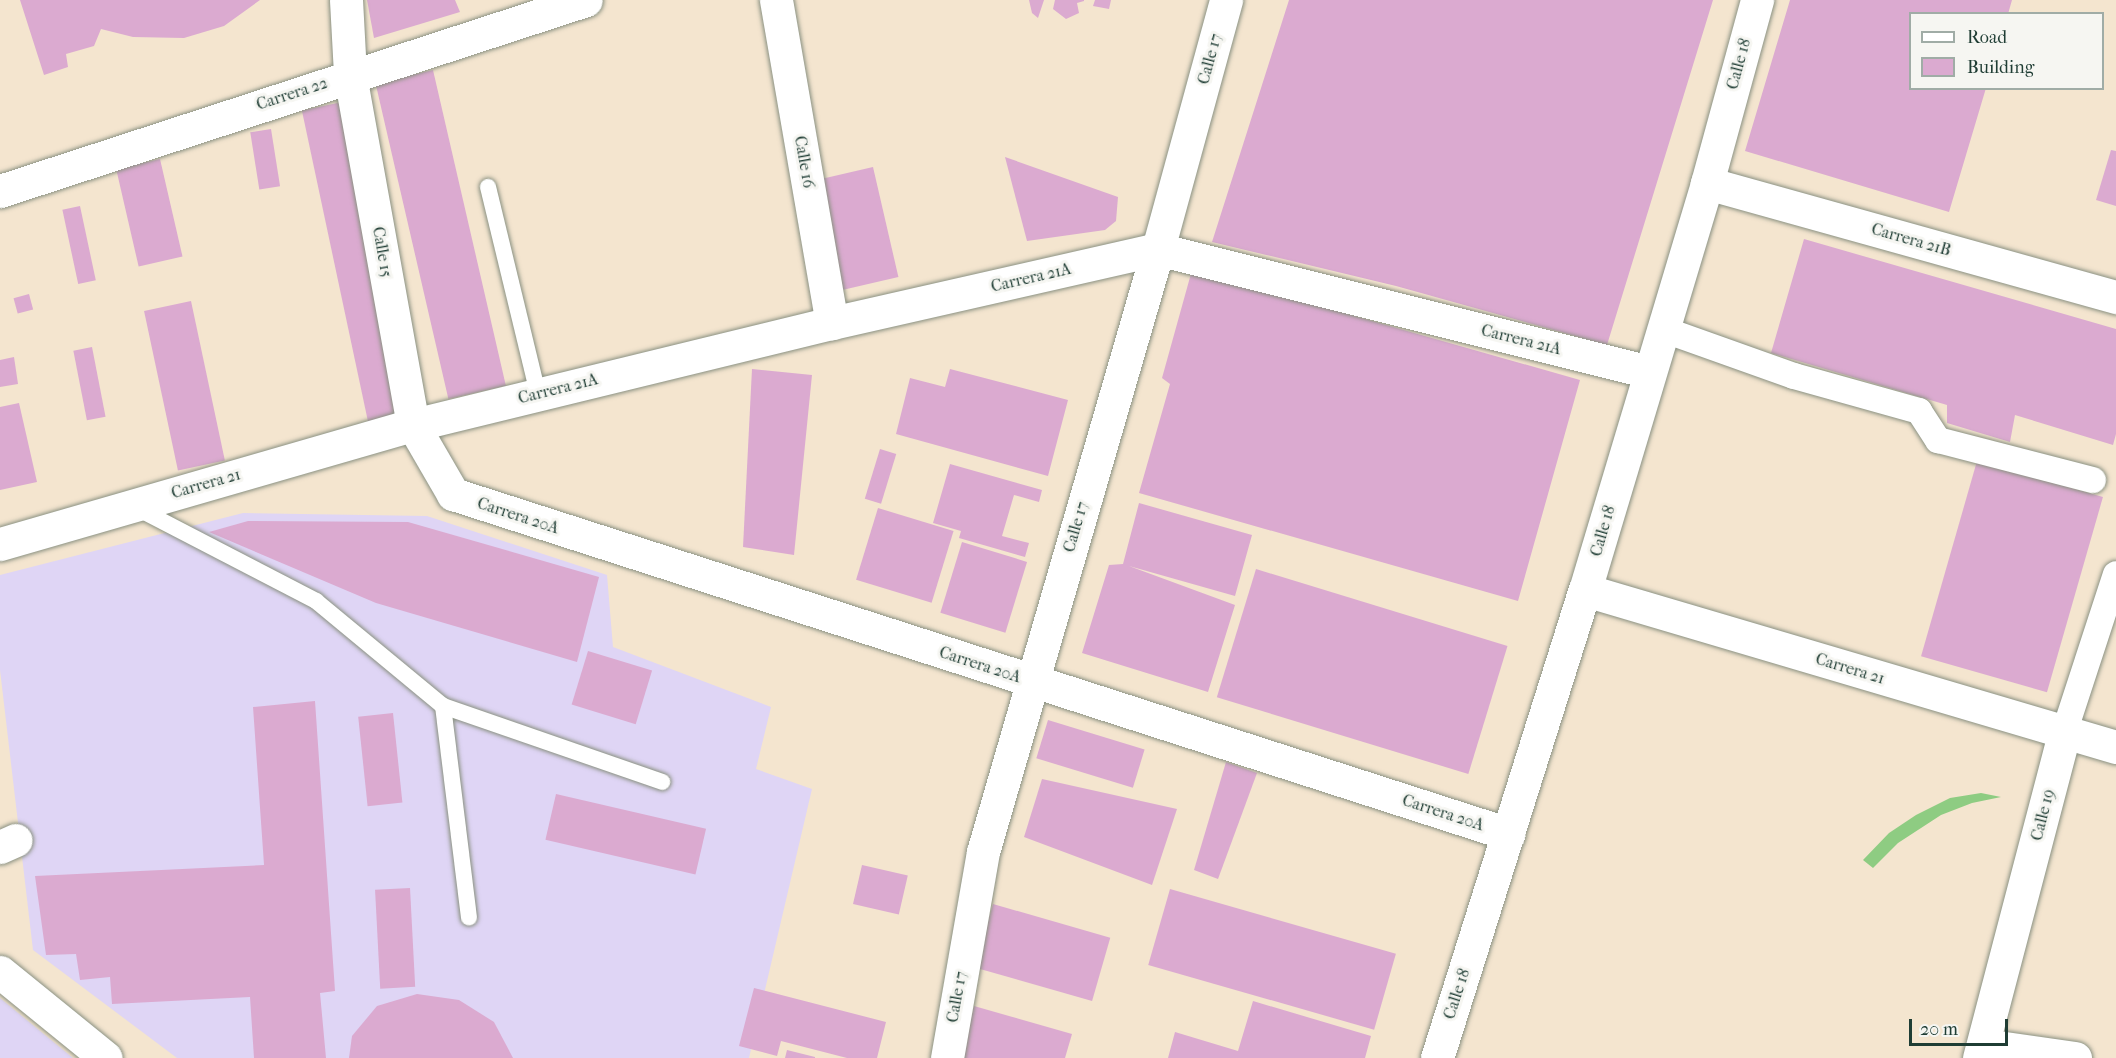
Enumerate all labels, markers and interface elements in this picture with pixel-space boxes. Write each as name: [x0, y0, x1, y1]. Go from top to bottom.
legend: [1909, 12, 2104, 90]
text: Road: [1967, 27, 2007, 48]
street label: Calle 17: [1194, 32, 1226, 86]
street label: Calle 18: [1723, 36, 1755, 92]
text: Building: [1967, 57, 2034, 78]
street label: Carrera 22: [254, 73, 330, 115]
street label: Calle 16: [790, 134, 818, 190]
street label: Carrera 21B: [1869, 220, 1953, 260]
street label: Calle 15: [368, 225, 396, 279]
street label: Carrera 21A: [989, 259, 1073, 297]
street label: Carrera 21A: [1479, 321, 1563, 359]
street label: Carrera 21A: [516, 370, 600, 408]
street label: Carrera 21: [169, 465, 243, 503]
street label: Carrera 20A: [475, 494, 561, 538]
street label: Calle 17: [1060, 500, 1092, 554]
street label: Calle 18: [1587, 503, 1619, 559]
street label: Carrera 20A: [937, 643, 1023, 687]
street label: Carrera 21: [1813, 649, 1887, 689]
street label: Calle 19: [2027, 787, 2059, 843]
street label: Carrera 20A: [1400, 791, 1486, 835]
street label: Calle 18: [1440, 966, 1474, 1022]
street label: Calle 17: [943, 970, 971, 1024]
scale bar: [1912, 1007, 2011, 1045]
text: 20 m: [1920, 1019, 1958, 1040]

